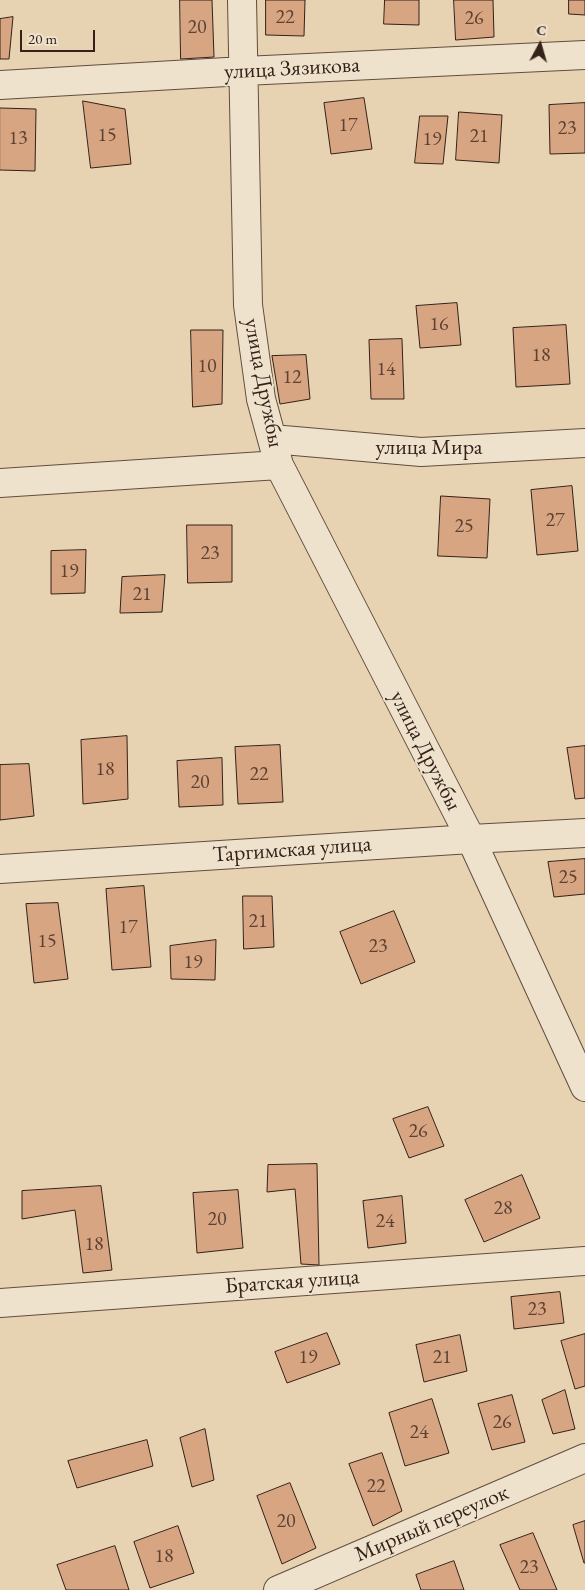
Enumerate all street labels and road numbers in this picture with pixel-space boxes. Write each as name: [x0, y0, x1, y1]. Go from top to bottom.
street label: улица Зязикова: [223, 52, 361, 86]
street label: улица Дружбы: [238, 316, 288, 450]
street label: улица Мира: [376, 435, 482, 461]
street label: улица Дружбы: [383, 687, 467, 815]
street label: Таргимская улица: [212, 831, 372, 869]
street label: Братская улица: [224, 1264, 360, 1300]
street label: Мирный переулок: [351, 1480, 513, 1568]

